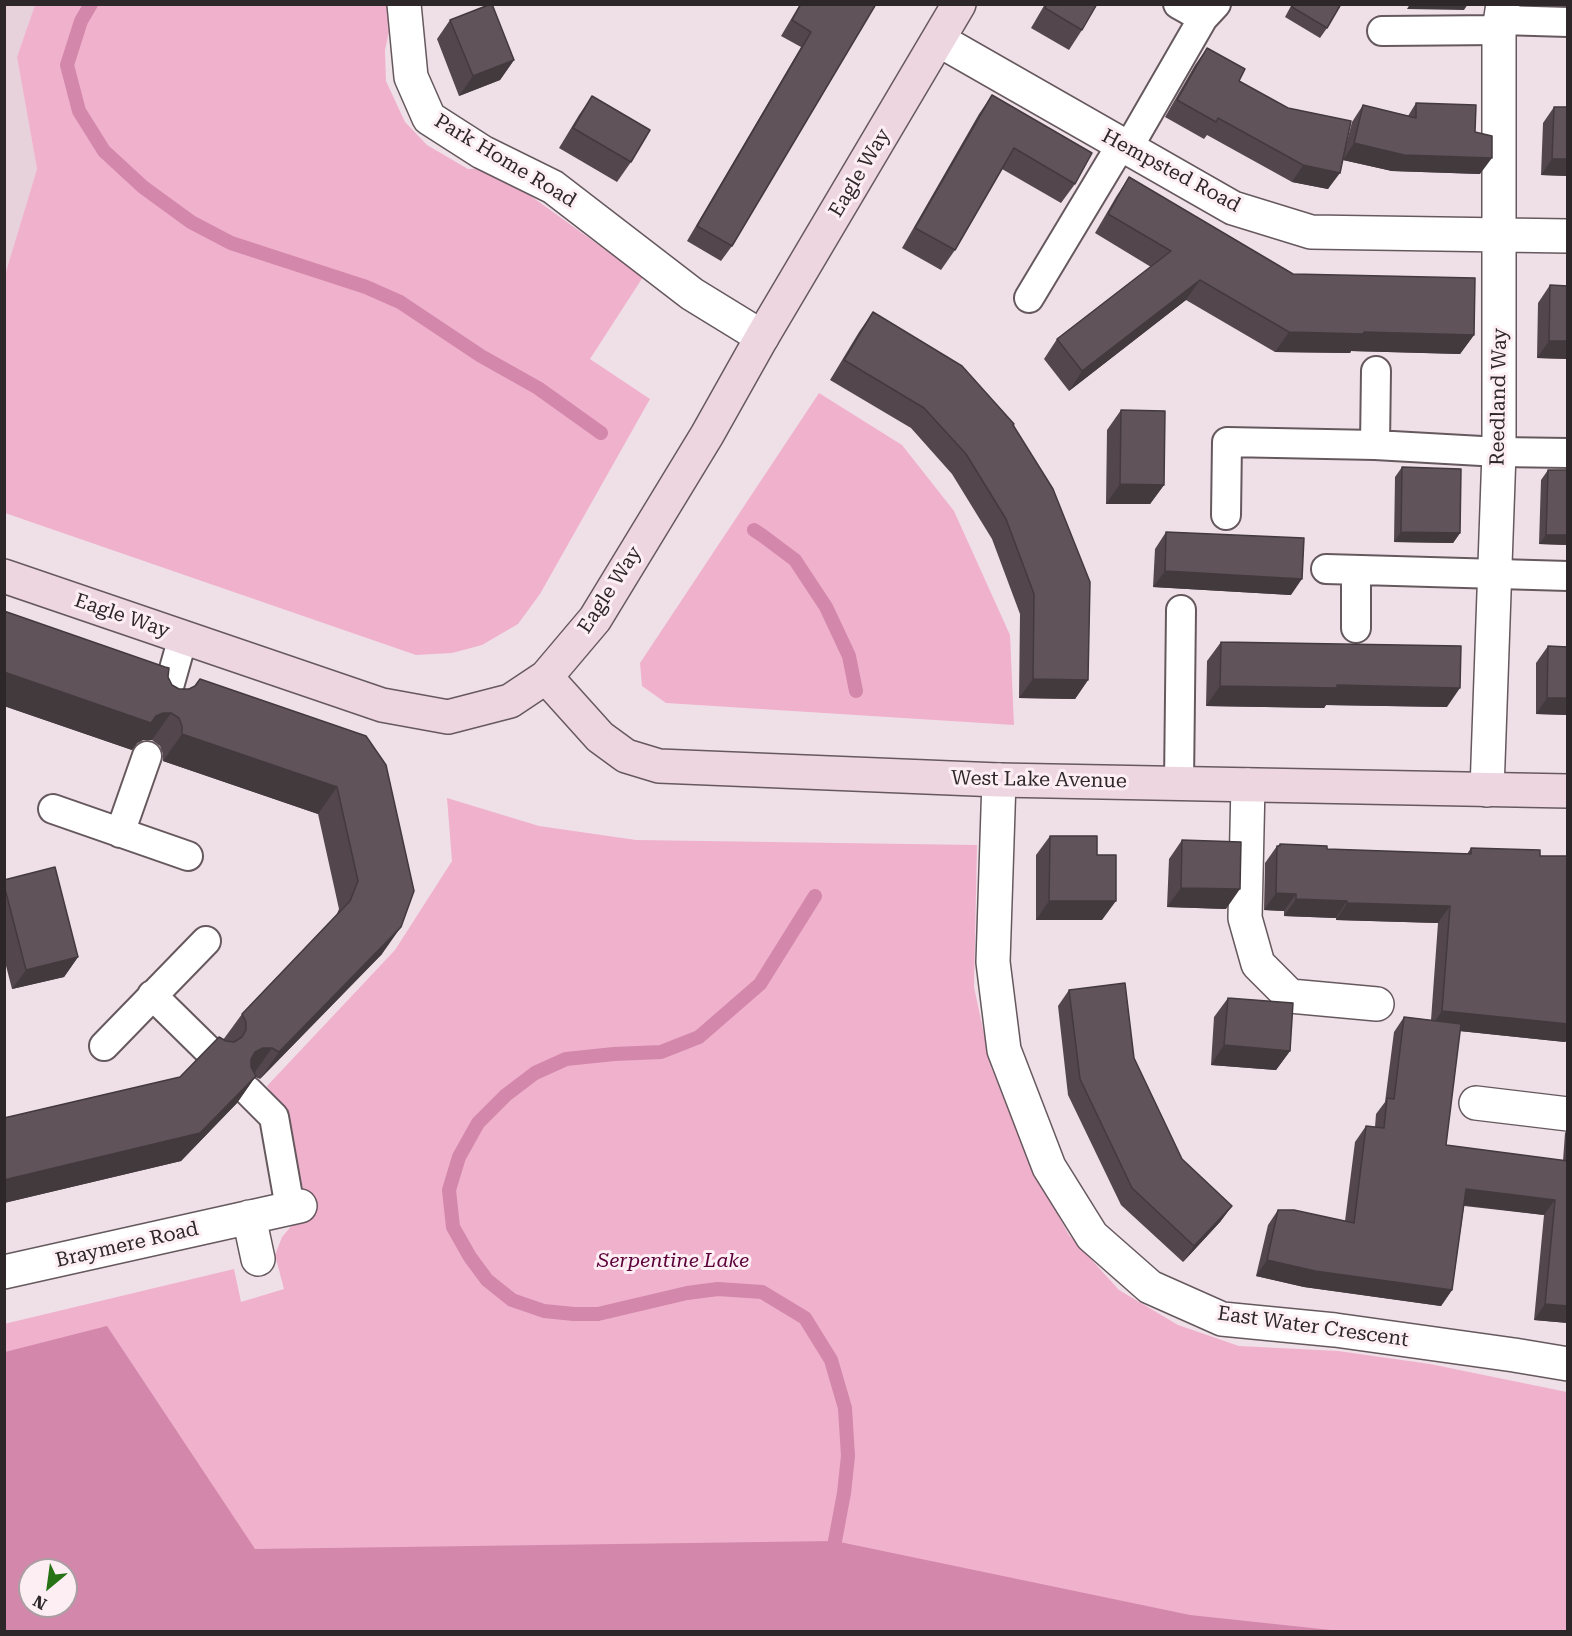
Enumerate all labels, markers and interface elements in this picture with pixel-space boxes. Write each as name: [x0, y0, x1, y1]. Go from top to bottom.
street label: Park Home Road: [430, 109, 580, 213]
street label: Eagle Way: [824, 124, 896, 222]
street label: Hempsted Road: [1098, 124, 1244, 218]
street label: Reedland Way: [1486, 328, 1512, 466]
street label: Eagle Way: [573, 542, 647, 638]
street label: Eagle Way: [71, 589, 173, 643]
street label: West Lake Avenue: [951, 766, 1127, 794]
street label: Braymere Road: [53, 1217, 201, 1273]
park label: Serpentine Lake: [597, 1249, 749, 1273]
street label: East Water Crescent: [1216, 1302, 1410, 1352]
north arrow: [18, 1558, 78, 1618]
text: N: [30, 1591, 50, 1614]

